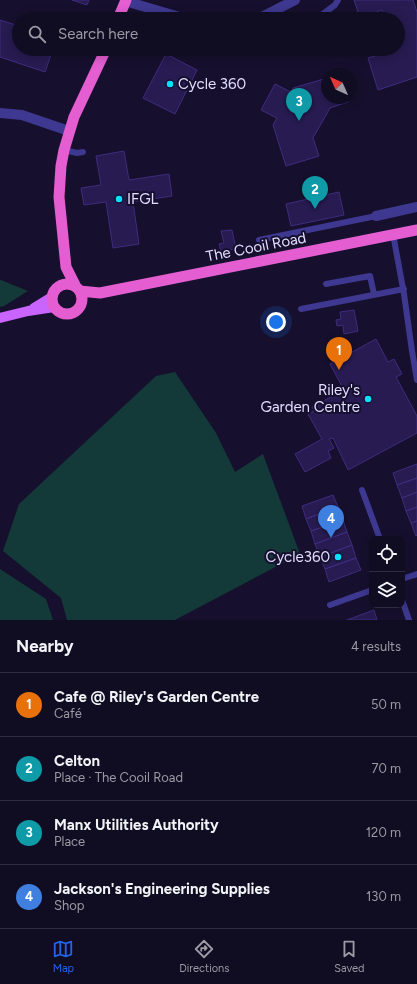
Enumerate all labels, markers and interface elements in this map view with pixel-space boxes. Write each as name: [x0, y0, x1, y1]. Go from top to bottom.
search box: [12, 12, 405, 56]
icon: search: [26, 23, 48, 45]
text: Search here: [58, 25, 138, 43]
north arrow: [321, 68, 357, 104]
place label: Cycle 360: [178, 75, 246, 93]
marker: Cycle 360: [165, 79, 175, 89]
pin: 3: [286, 88, 312, 121]
pin: 2: [302, 176, 328, 209]
place label: IFGL: [127, 190, 159, 208]
marker: IFGL: [114, 194, 124, 204]
street label: The Cooil Road: [204, 228, 308, 266]
your location: [266, 312, 286, 332]
pin: 1: [326, 337, 352, 370]
place label: Riley's Garden Centre: [261, 381, 360, 416]
marker: Riley's Garden Centre: [363, 394, 373, 404]
pin: 4: [318, 505, 344, 538]
map controls: [369, 536, 405, 608]
button: locate: [369, 536, 405, 572]
place label: Cycle360: [266, 548, 330, 566]
marker: Cycle360: [333, 552, 343, 562]
button: layers: [369, 572, 405, 608]
text: Nearby: [16, 636, 74, 656]
text: 4 results: [351, 639, 401, 654]
text: Cafe @ Riley's Garden Centre: [54, 688, 259, 706]
text: 1: [26, 697, 32, 712]
text: 50 m: [371, 697, 401, 712]
text: Café: [54, 706, 82, 721]
text: Celton: [54, 752, 100, 770]
text: 2: [25, 761, 33, 776]
text: 70 m: [371, 761, 401, 776]
text: Place · The Cooil Road: [54, 770, 183, 785]
text: Manx Utilities Authority: [54, 816, 219, 834]
text: 3: [25, 825, 33, 840]
text: 120 m: [366, 825, 401, 840]
text: Place: [54, 834, 85, 849]
text: Jackson's Engineering Supplies: [54, 880, 270, 898]
text: 4: [25, 889, 33, 904]
text: 130 m: [366, 889, 401, 904]
text: Shop: [54, 898, 84, 913]
tab: Map: [52, 938, 74, 975]
tab: Directions: [179, 938, 229, 975]
tab: Saved: [334, 938, 365, 975]

